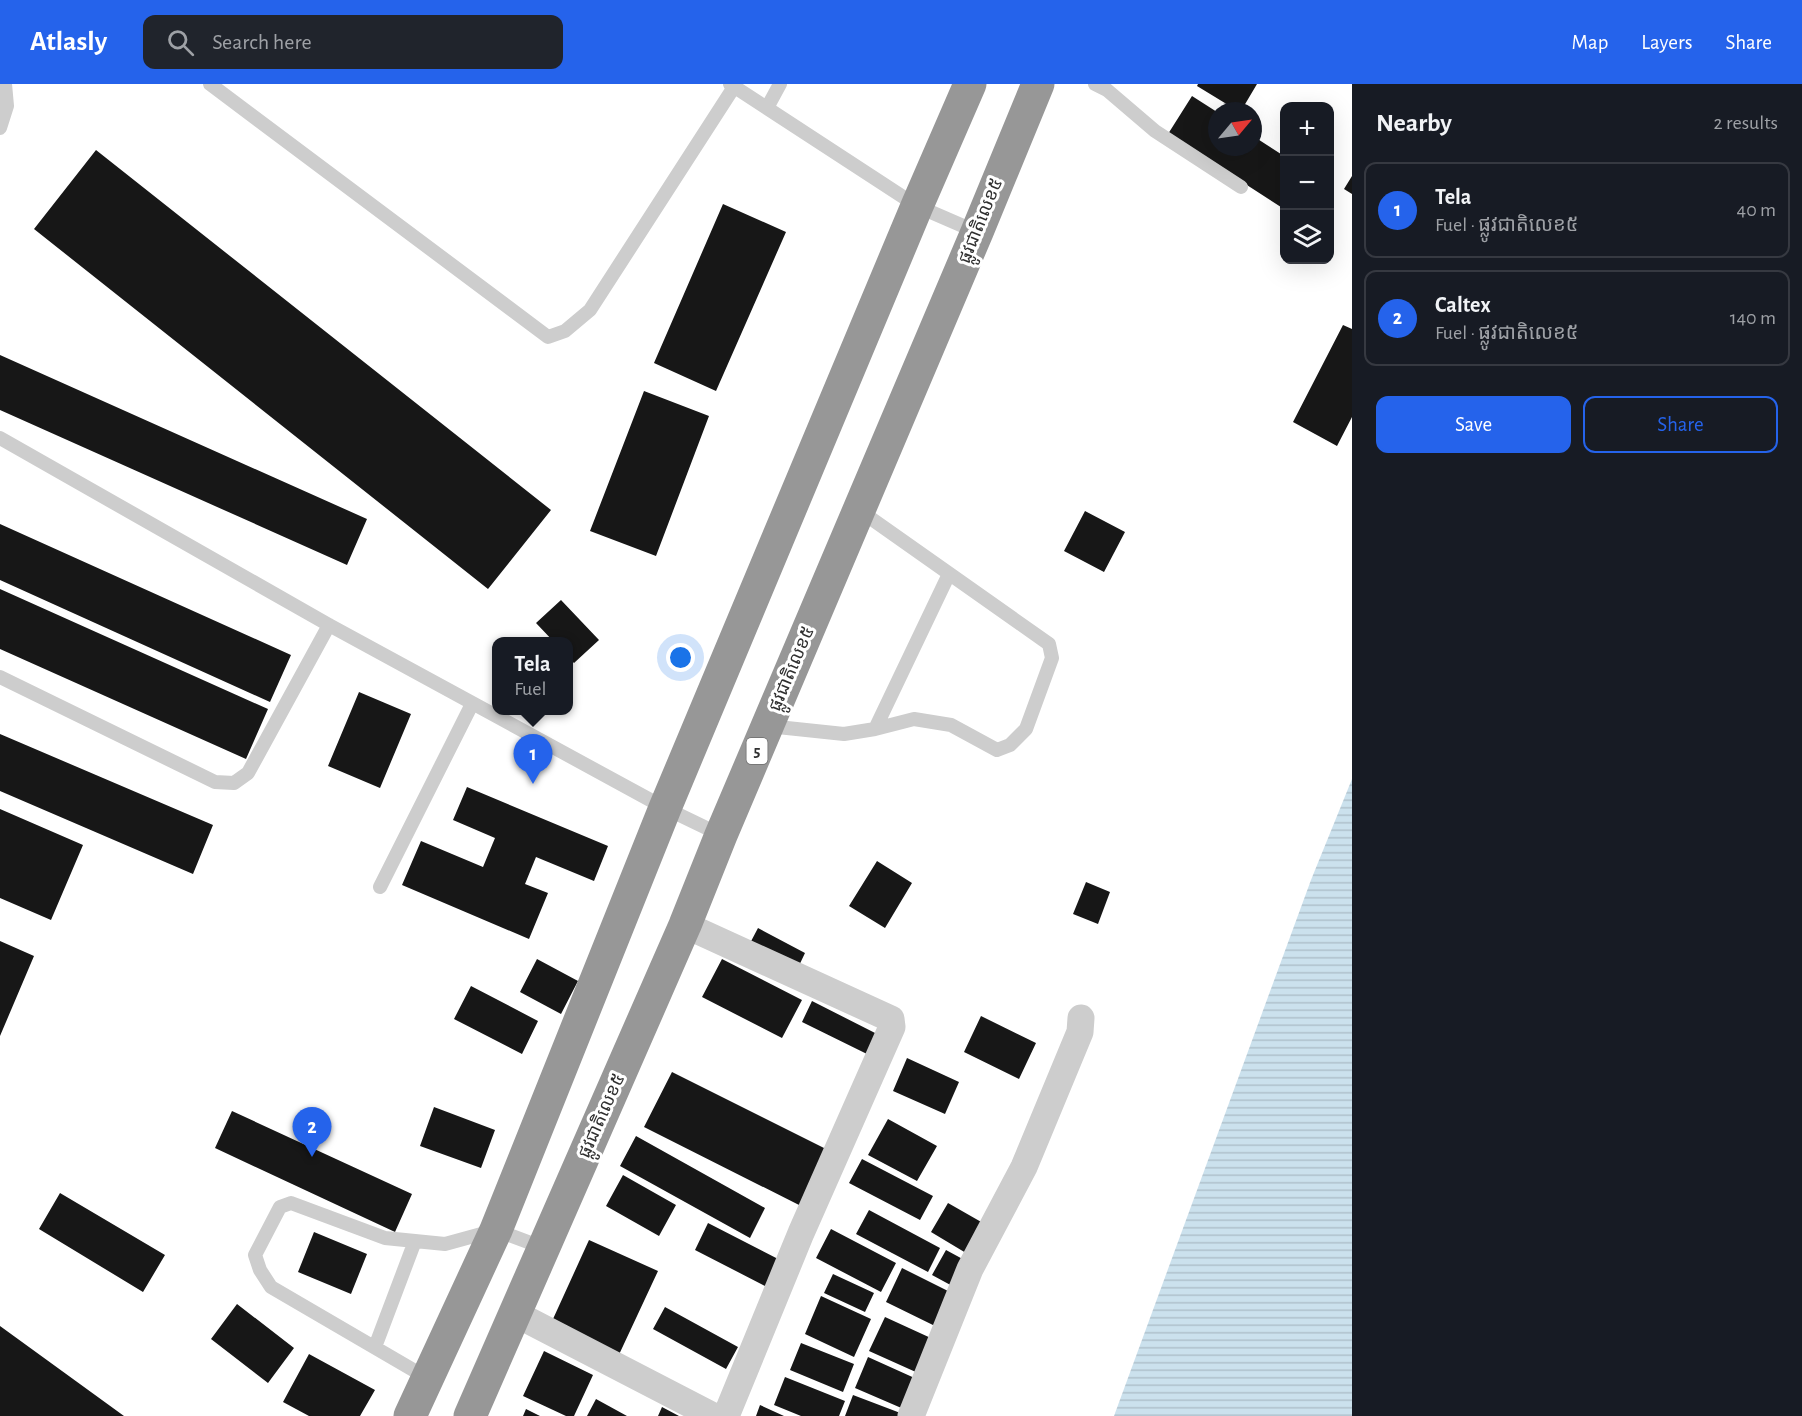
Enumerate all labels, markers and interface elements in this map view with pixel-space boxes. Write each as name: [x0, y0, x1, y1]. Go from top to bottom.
search box: [143, 15, 563, 69]
icon: search: [164, 26, 197, 59]
text: Atlasly: [30, 28, 107, 56]
text: Search here: [212, 31, 312, 53]
text: Map: [1572, 32, 1608, 53]
text: Layers: [1641, 32, 1692, 53]
text: Share: [1725, 32, 1772, 53]
north arrow: [1208, 102, 1262, 156]
map controls: [1280, 102, 1334, 264]
button: +: [1280, 102, 1334, 156]
text: Nearby: [1376, 110, 1452, 136]
text: 2 results: [1714, 113, 1778, 133]
button: −: [1280, 156, 1334, 210]
street label: ផ្លូវជាតិលេខ៥: [954, 175, 1012, 269]
text: Tela: [1435, 186, 1471, 208]
text: 1: [1394, 200, 1401, 220]
text: 40 m: [1737, 200, 1776, 220]
button: layers: [1280, 210, 1334, 264]
text: Fuel · ផ្លូវជាតិលេខ៥: [1435, 215, 1578, 235]
text: Caltex: [1435, 294, 1491, 316]
text: 2: [1393, 308, 1402, 328]
text: 140 m: [1730, 308, 1776, 328]
text: Fuel · ផ្លូវជាតិលេខ៥: [1435, 323, 1578, 343]
button: Save: [1376, 396, 1571, 453]
button: Share: [1583, 396, 1778, 453]
street label: ផ្លូវជាតិលេខ៥: [765, 623, 824, 716]
popup: [492, 637, 573, 715]
your location: [666, 643, 695, 672]
text: Tela: [514, 653, 551, 675]
text: Fuel: [514, 679, 546, 699]
pin: 1: [514, 734, 552, 784]
road number: 5: [746, 738, 768, 764]
street label: ផ្លូវជាតិលេខ៥: [574, 1071, 634, 1163]
pin: 2: [292, 1108, 332, 1157]

